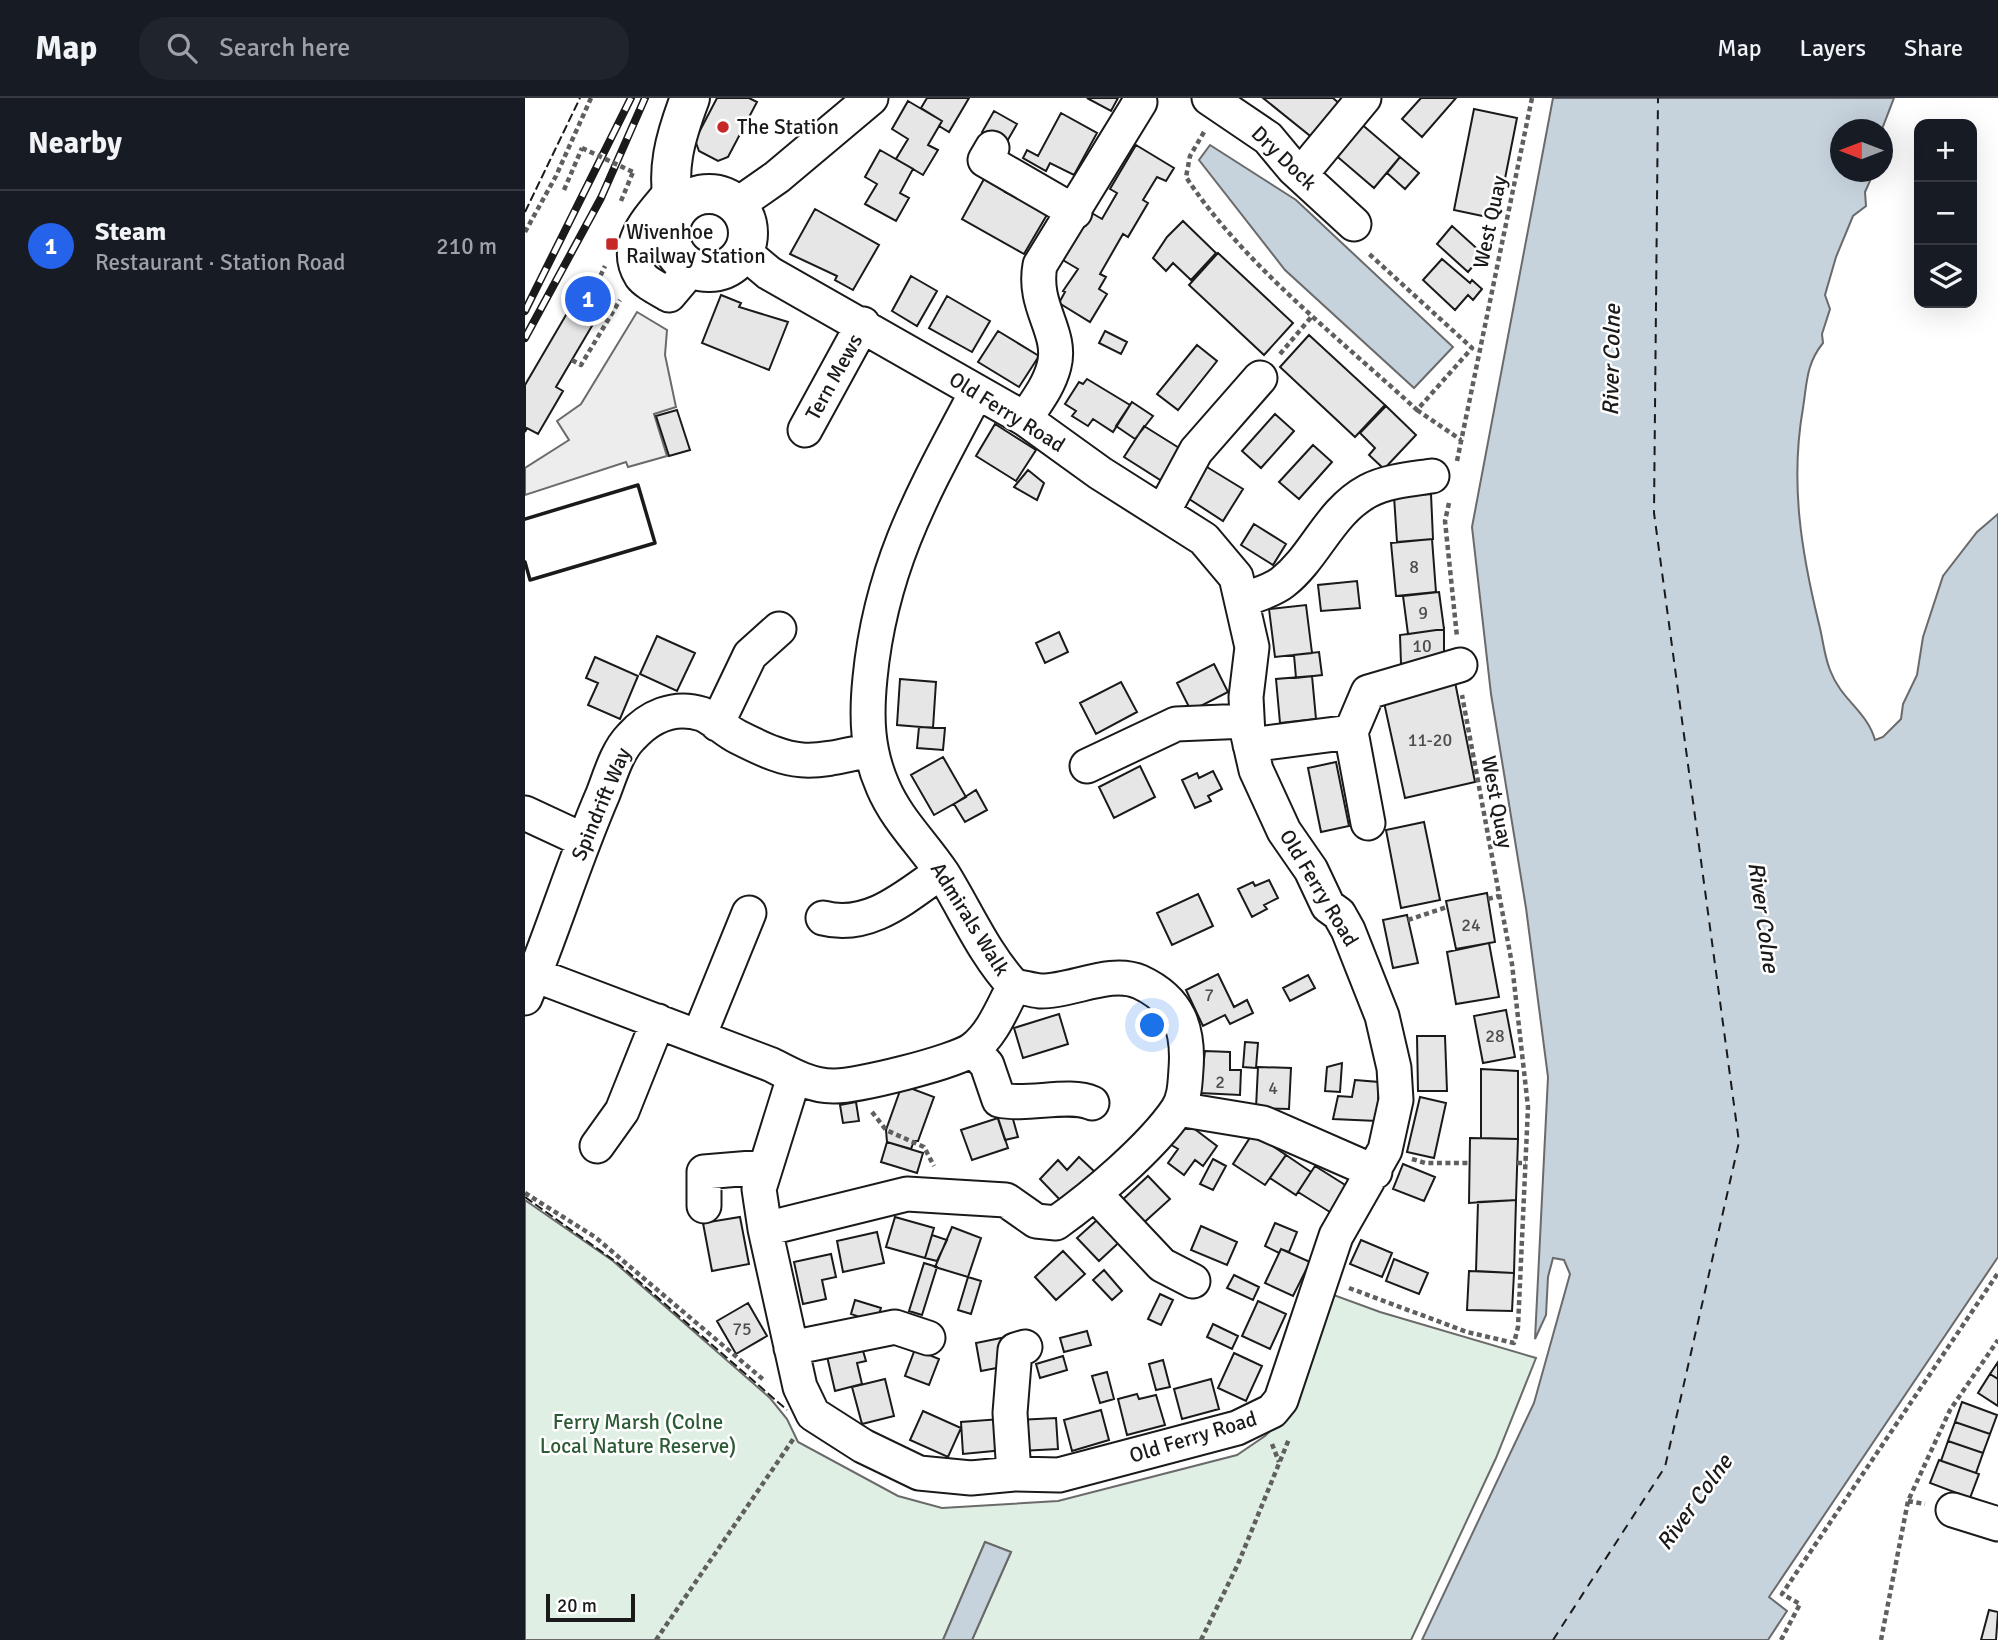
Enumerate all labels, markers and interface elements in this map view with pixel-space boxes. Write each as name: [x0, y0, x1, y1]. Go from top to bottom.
search box: [139, 17, 629, 80]
text: Map: [35, 28, 97, 69]
icon: search: [163, 29, 201, 67]
text: Search here: [219, 32, 350, 64]
text: Map: [1717, 33, 1762, 63]
text: Layers: [1800, 33, 1866, 63]
text: Share: [1904, 33, 1963, 63]
place label: The Station: [737, 114, 839, 140]
marker: The Station: [715, 119, 731, 135]
north arrow: [1830, 119, 1893, 182]
map controls: [1914, 119, 1977, 308]
button: +: [1914, 119, 1977, 182]
street label: Dry Dock: [1246, 120, 1323, 196]
text: Nearby: [28, 125, 122, 162]
street label: West Quay: [1468, 173, 1513, 271]
button: −: [1914, 182, 1977, 245]
text: Steam: [95, 216, 166, 248]
place label: Wivenhoe Railway Station: [626, 219, 766, 269]
text: 1: [45, 232, 57, 261]
text: 210 m: [436, 232, 497, 261]
marker: Wivenhoe Railway Station: [604, 236, 620, 252]
button: layers: [1914, 245, 1977, 308]
text: Restaurant · Station Road: [95, 248, 346, 277]
pin: 1: [565, 273, 611, 325]
water label: River Colne: [1596, 303, 1627, 416]
street label: Tern Mews: [800, 329, 868, 425]
street label: Old Ferry Road: [944, 366, 1070, 458]
house number: 8: [1409, 556, 1419, 578]
house number: 9: [1418, 602, 1428, 624]
house number: 10: [1412, 635, 1432, 657]
house number: 11-20: [1408, 729, 1452, 751]
street label: Spindrift Way: [566, 743, 637, 864]
street label: West Quay: [1475, 753, 1519, 851]
street label: Old Ferry Road: [1274, 825, 1364, 951]
street label: Admirals Walk: [925, 857, 1015, 981]
water label: River Colne: [1741, 860, 1786, 976]
house number: 24: [1461, 914, 1481, 936]
house number: 7: [1204, 984, 1214, 1006]
your location: [1135, 1008, 1169, 1042]
house number: 28: [1485, 1025, 1505, 1047]
house number: 2: [1215, 1071, 1225, 1093]
house number: 4: [1268, 1077, 1278, 1099]
house number: 75: [732, 1318, 752, 1340]
street label: Old Ferry Road: [1126, 1405, 1260, 1469]
park label: Ferry Marsh (Colne Local Nature Reserve): [540, 1409, 736, 1459]
water label: River Colne: [1650, 1447, 1740, 1556]
scale bar: [546, 1591, 635, 1623]
text: 20 m: [557, 1594, 597, 1618]

